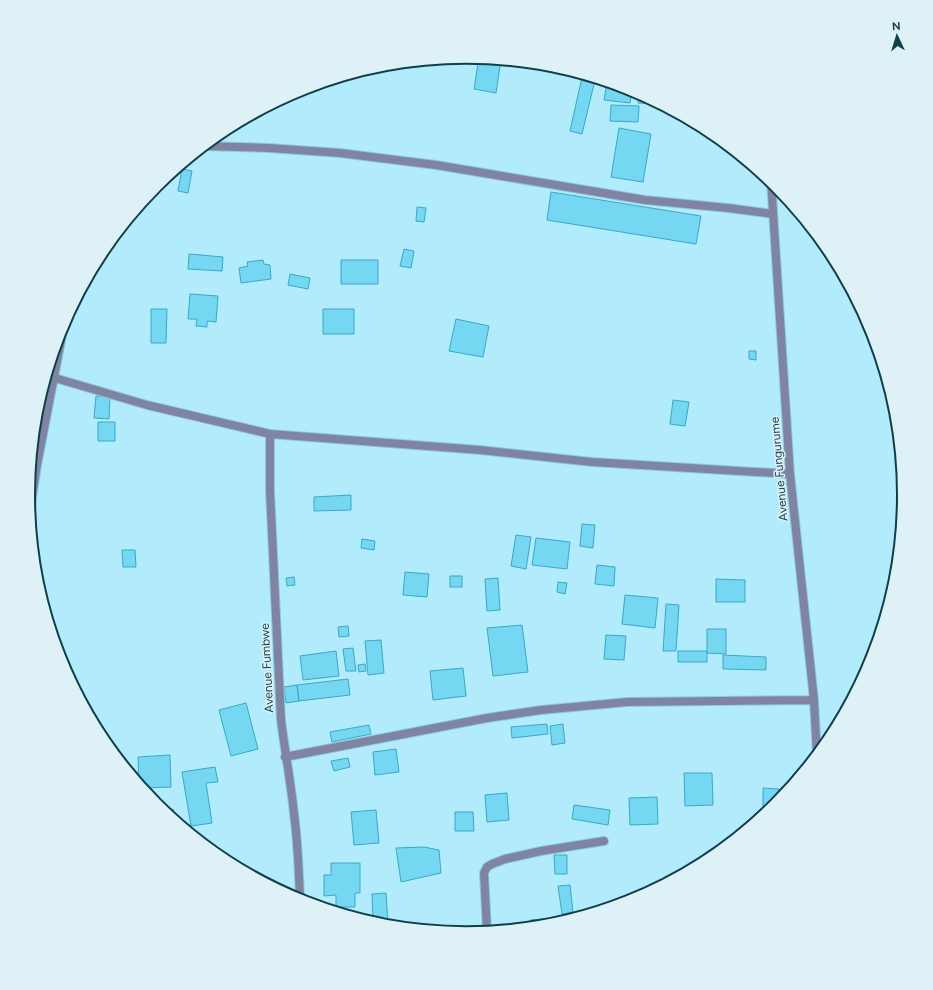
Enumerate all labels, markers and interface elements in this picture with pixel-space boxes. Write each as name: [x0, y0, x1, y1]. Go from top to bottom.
north arrow: [877, 16, 917, 56]
text: N: [892, 20, 901, 33]
street label: Avenue Fungurume: [767, 416, 791, 522]
street label: Avenue Fumbwe: [258, 622, 276, 713]

